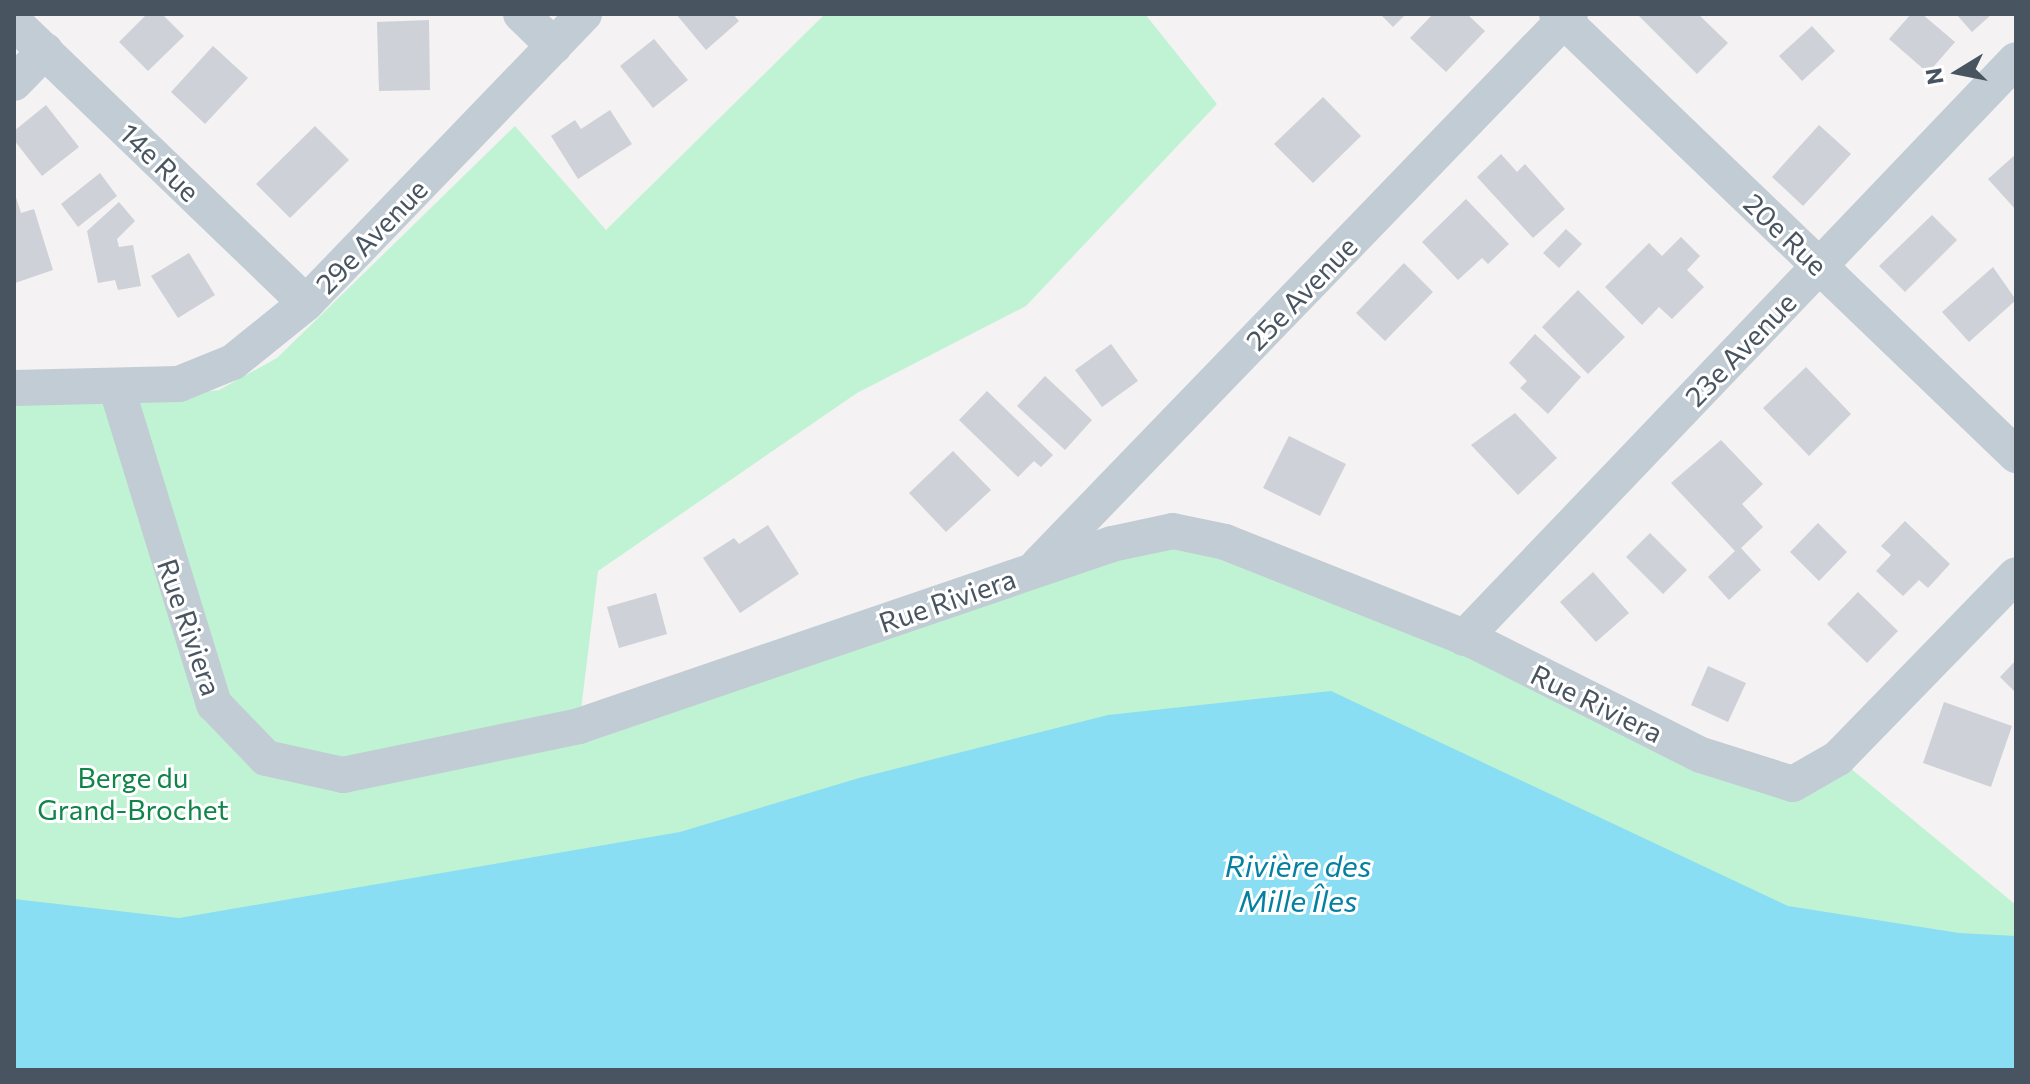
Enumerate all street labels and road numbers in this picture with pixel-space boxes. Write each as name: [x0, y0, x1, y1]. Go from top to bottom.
street label: 14e Rue: [113, 116, 207, 208]
street label: 29e Avenue: [308, 172, 434, 300]
street label: 20e Rue: [1737, 186, 1835, 282]
street label: 25e Avenue: [1239, 229, 1363, 357]
street label: 23e Avenue: [1678, 285, 1802, 413]
street label: Rue Riviera: [151, 554, 229, 700]
street label: Rue Riviera: [874, 561, 1020, 639]
street label: Rue Riviera: [1526, 657, 1668, 749]

